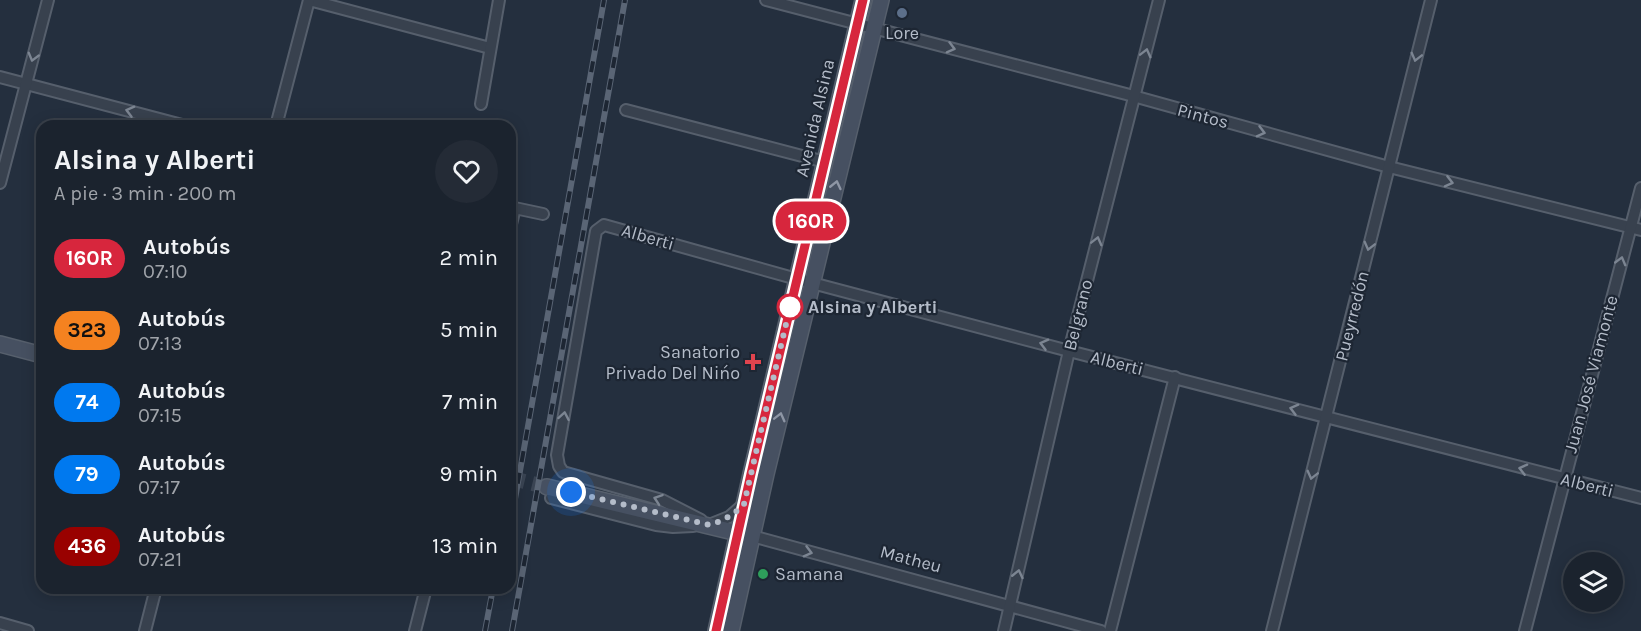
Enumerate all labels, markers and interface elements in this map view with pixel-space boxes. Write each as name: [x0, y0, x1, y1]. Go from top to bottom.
marker: Lore: [895, 6, 909, 20]
place label: Lore: [885, 22, 919, 44]
one-way arrow: [945, 41, 956, 53]
one-way arrow: [1138, 48, 1151, 58]
one-way arrow: [28, 51, 41, 61]
one-way arrow: [1411, 52, 1424, 62]
street label: Avenida Alsina: [791, 57, 839, 179]
street label: Pintos: [1175, 99, 1231, 133]
one-way arrow: [125, 106, 135, 119]
one-way arrow: [1256, 124, 1266, 137]
button: heart: [435, 140, 498, 203]
text: Alsina y Alberti: [54, 143, 255, 176]
one-way arrow: [1444, 174, 1454, 187]
one-way arrow: [829, 181, 842, 191]
text: A pie · 3 min · 200 m: [54, 182, 236, 205]
line badge: 160R: [769, 202, 853, 240]
text: 160R: [787, 209, 835, 233]
street label: Alberti: [619, 219, 677, 255]
text: Autobús: [143, 234, 231, 260]
one-way arrow: [1090, 237, 1102, 247]
one-way arrow: [1364, 241, 1377, 251]
text: 2 min: [440, 245, 498, 271]
text: 160R: [66, 246, 113, 270]
one-way arrow: [1614, 256, 1627, 266]
text: 07:10: [143, 260, 187, 283]
street label: Pueyrredón: [1330, 269, 1374, 363]
street label: Belgrano: [1059, 277, 1097, 353]
street label: Juan José Viamonte: [1559, 293, 1623, 455]
marker: Alsina y Alberti: [777, 294, 803, 320]
place label: Alsina y Alberti: [808, 296, 937, 318]
text: Autobús: [138, 306, 226, 332]
text: 5 min: [440, 317, 498, 343]
text: 323: [68, 318, 106, 342]
text: 07:13: [138, 332, 182, 355]
one-way arrow: [1039, 339, 1049, 352]
place label: Sanatorio Privado Del Nińo: [606, 341, 740, 384]
street label: Alberti: [1088, 346, 1146, 380]
marker: Sanatorio Privado Del Nińo: [744, 353, 762, 371]
text: Autobús: [138, 378, 226, 404]
text: 7 min: [442, 389, 498, 415]
text: 74: [76, 390, 98, 414]
text: 07:15: [138, 404, 182, 427]
one-way arrow: [1289, 404, 1299, 417]
one-way arrow: [557, 411, 569, 421]
one-way arrow: [773, 412, 786, 422]
text: Autobús: [138, 450, 226, 476]
text: 9 min: [440, 461, 498, 487]
text: 79: [75, 462, 99, 486]
one-way arrow: [1518, 464, 1529, 476]
street label: Alberti: [1558, 468, 1616, 502]
one-way arrow: [1306, 470, 1319, 480]
text: 07:17: [138, 476, 180, 499]
your location: [556, 477, 586, 507]
one-way arrow: [653, 494, 664, 507]
text: Autobús: [138, 522, 226, 548]
text: 13 min: [432, 533, 498, 559]
text: 436: [68, 534, 106, 558]
street label: Matheu: [878, 540, 944, 578]
one-way arrow: [803, 544, 813, 557]
text: 07:21: [138, 548, 182, 571]
map controls: [1563, 552, 1623, 612]
button: layers: [1563, 552, 1623, 612]
place label: Samana: [775, 563, 843, 585]
marker: Samana: [756, 567, 770, 581]
one-way arrow: [1010, 569, 1023, 579]

